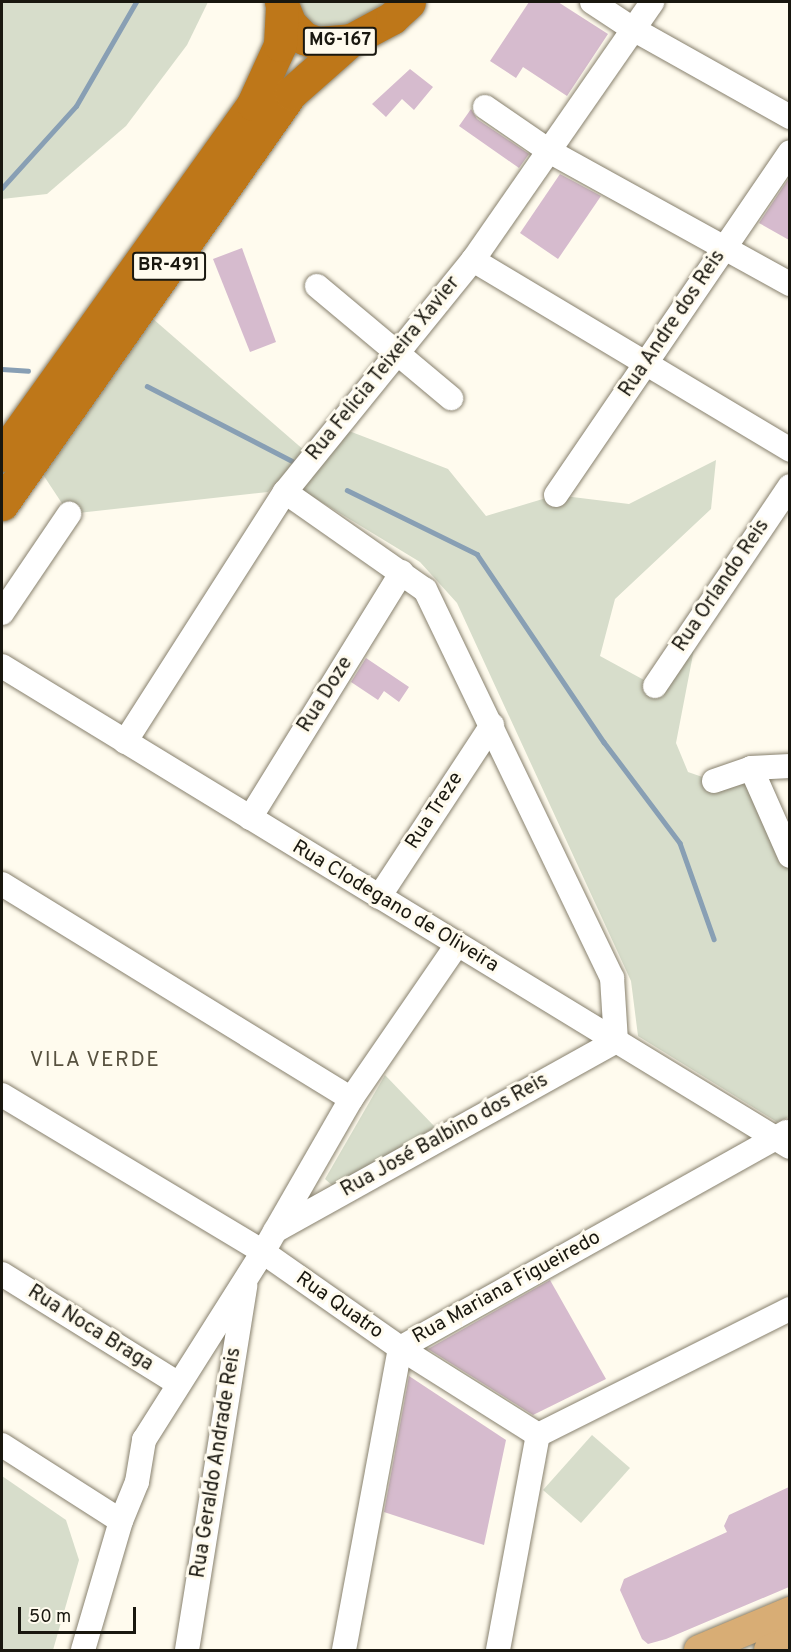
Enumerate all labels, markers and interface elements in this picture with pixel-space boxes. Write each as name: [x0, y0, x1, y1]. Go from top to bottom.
road number: MG-167: [302, 26, 378, 56]
street label: Rua Andre dos Reis: [615, 246, 731, 402]
road number: BR-491: [132, 251, 207, 281]
street label: Rua Felicia Teixeira Xavier: [302, 272, 466, 466]
street label: Rua Orlando Reis: [669, 515, 775, 657]
street label: Rua Doze: [293, 653, 359, 737]
street label: Rua Treze: [401, 768, 469, 854]
street label: Rua Clodegano de Oliveira: [287, 836, 503, 978]
district label: VILA VERDE: [29, 1048, 161, 1074]
street label: Rua José Balbino dos Reis: [337, 1069, 553, 1203]
street label: Rua Mariana Figueiredo: [409, 1226, 605, 1350]
street label: Rua Quatro: [291, 1267, 387, 1345]
street label: Rua Noca Braga: [23, 1281, 157, 1377]
street label: Rua Geraldo Andrade Reis: [187, 1346, 247, 1580]
scale bar: [21, 1595, 140, 1633]
text: 50 m: [29, 1606, 71, 1629]

